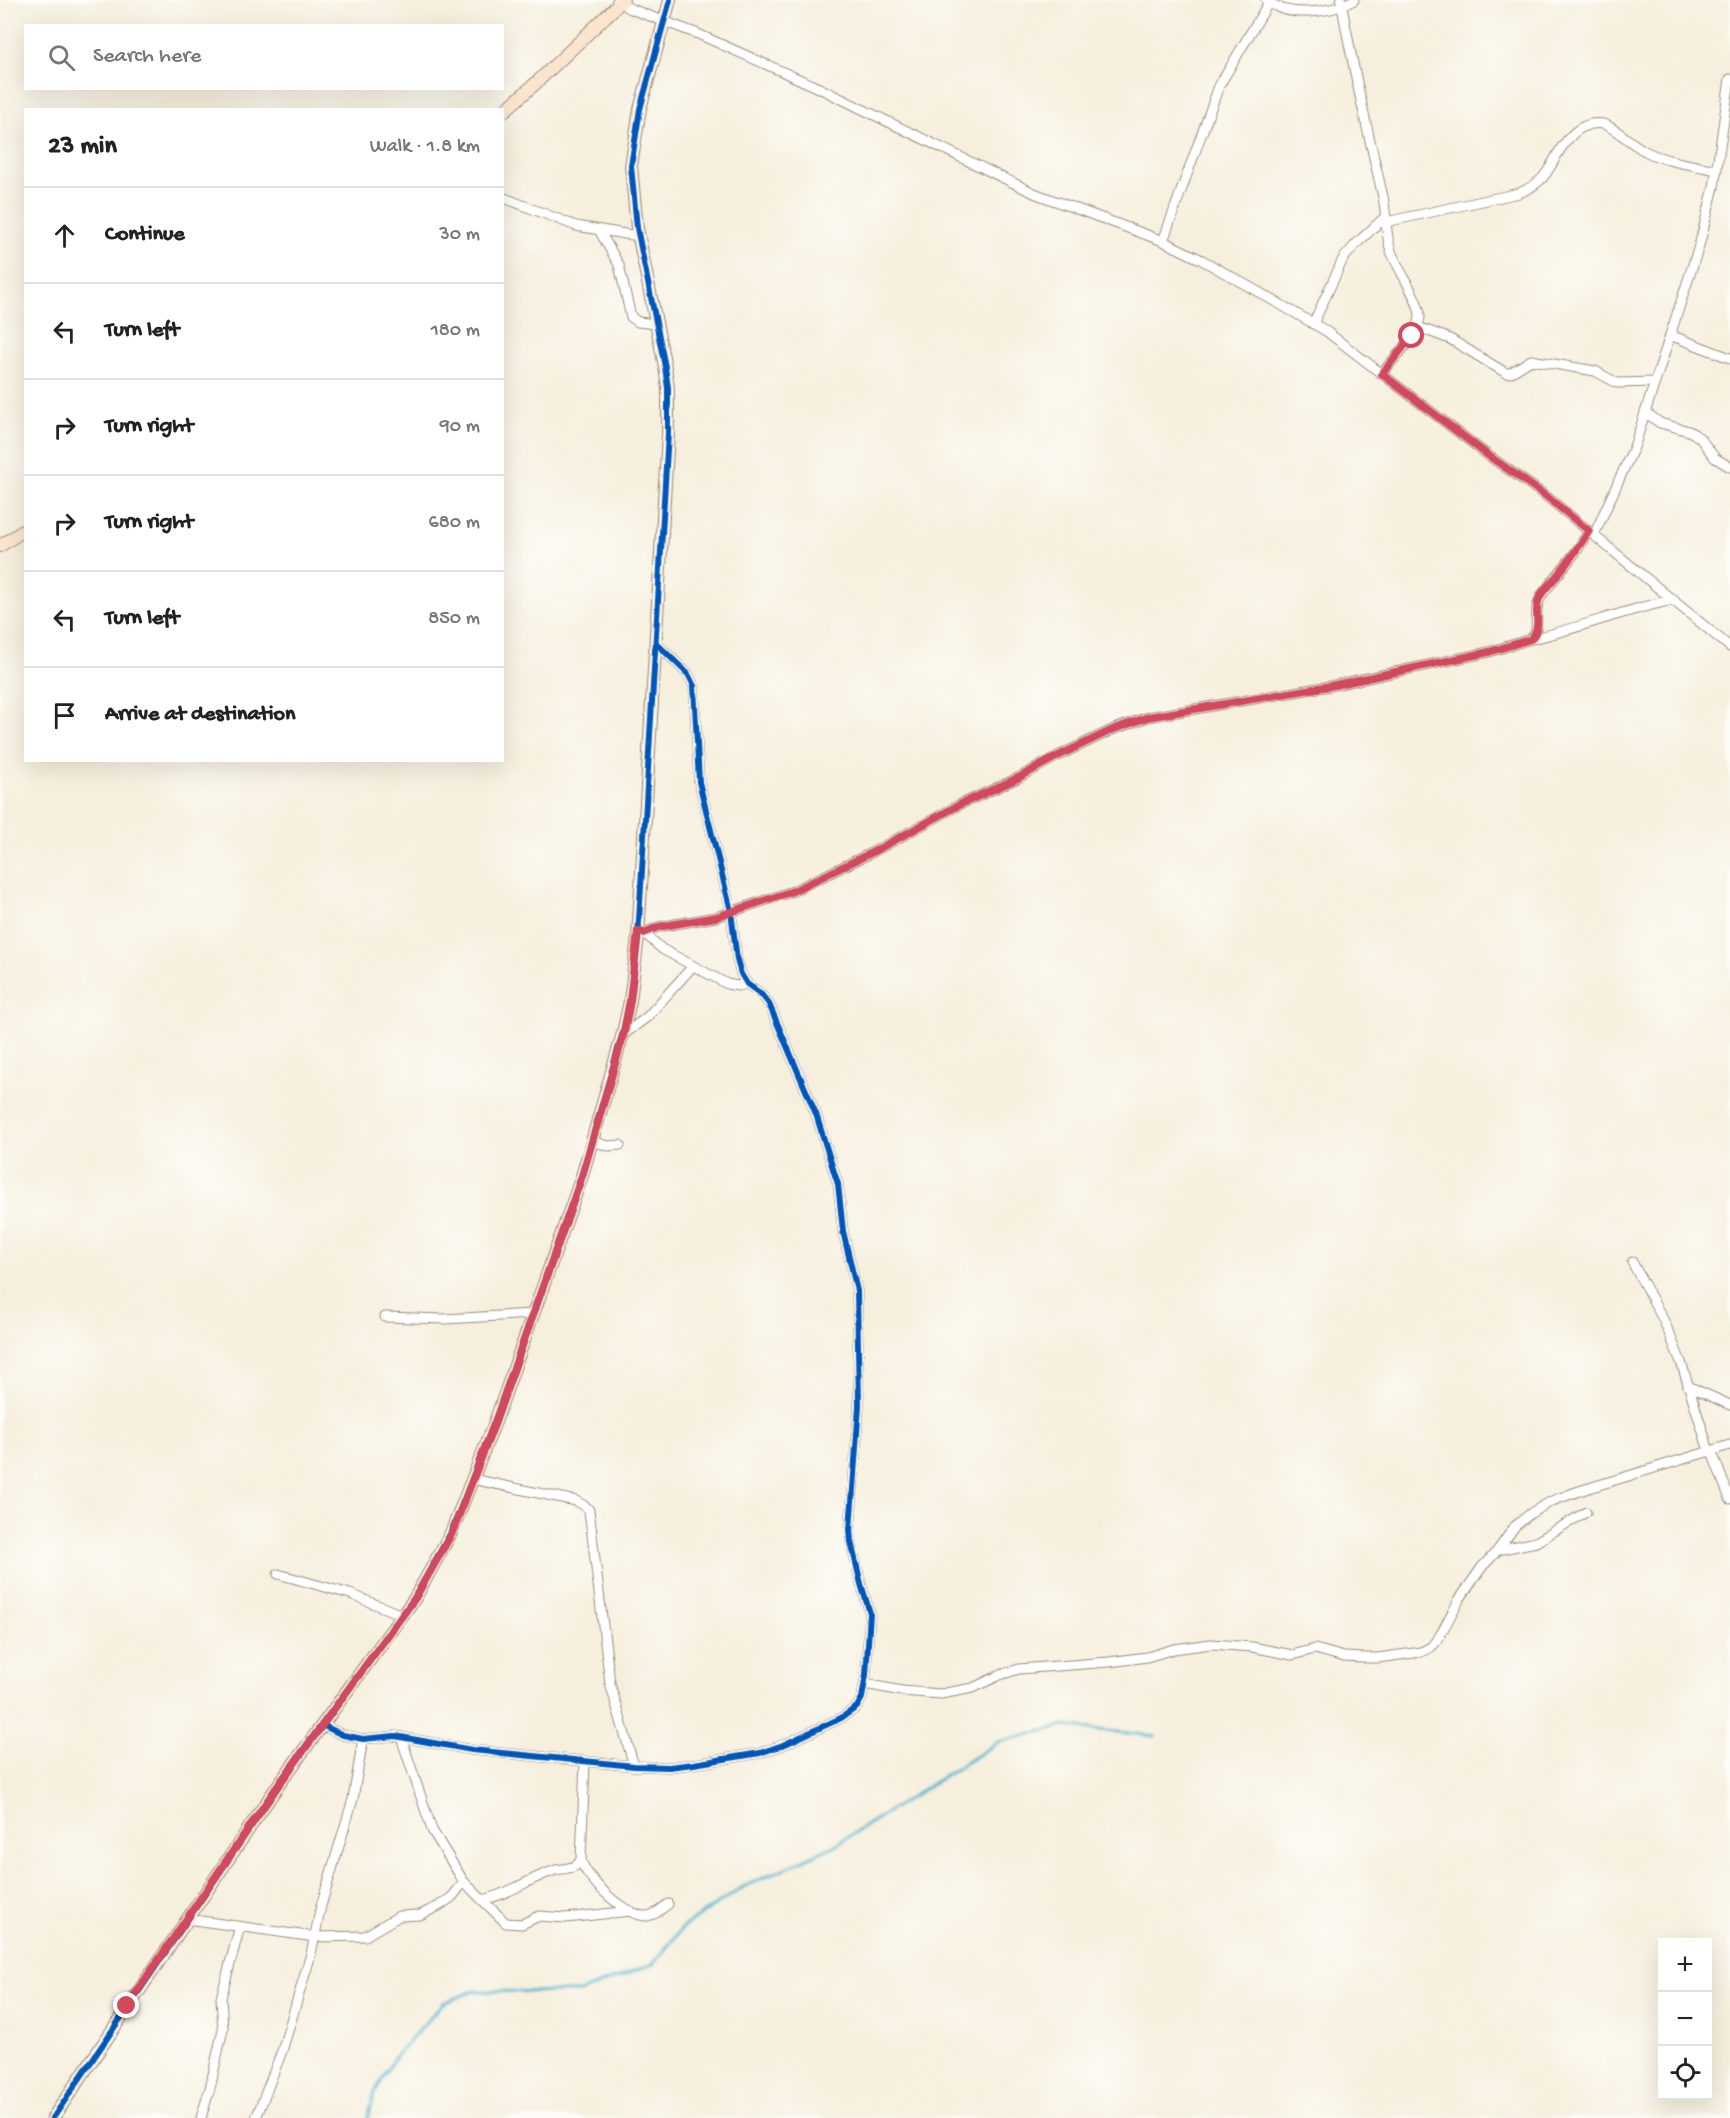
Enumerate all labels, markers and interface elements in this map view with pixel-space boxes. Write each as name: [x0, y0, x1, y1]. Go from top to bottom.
search box: [24, 24, 504, 90]
icon: search: [45, 41, 78, 74]
text: Search here: [93, 44, 201, 70]
text: 23 min: [48, 132, 117, 163]
text: Walk · 1.8 km: [370, 136, 480, 159]
icon: ahead: [48, 219, 81, 252]
text: Continue: [105, 222, 185, 248]
text: 30 m: [439, 224, 480, 247]
icon: left: [48, 315, 81, 348]
text: Turn left: [105, 318, 179, 344]
text: 180 m: [431, 320, 480, 343]
route start: [1398, 322, 1424, 348]
icon: right: [48, 411, 81, 444]
text: Turn right: [105, 414, 193, 440]
text: 90 m: [440, 416, 480, 439]
icon: right: [48, 507, 81, 540]
text: Turn right: [105, 510, 193, 536]
text: 680 m: [429, 512, 480, 535]
icon: left: [48, 603, 81, 636]
text: Turn left: [105, 606, 179, 632]
text: 850 m: [428, 608, 480, 631]
icon: arrive: [48, 699, 81, 732]
text: Arrive at destination: [105, 702, 295, 728]
map controls: [1658, 1938, 1712, 2100]
button: +: [1658, 1938, 1712, 1992]
route end: [113, 1992, 139, 2018]
button: −: [1658, 1992, 1712, 2046]
button: locate: [1658, 2046, 1712, 2100]

